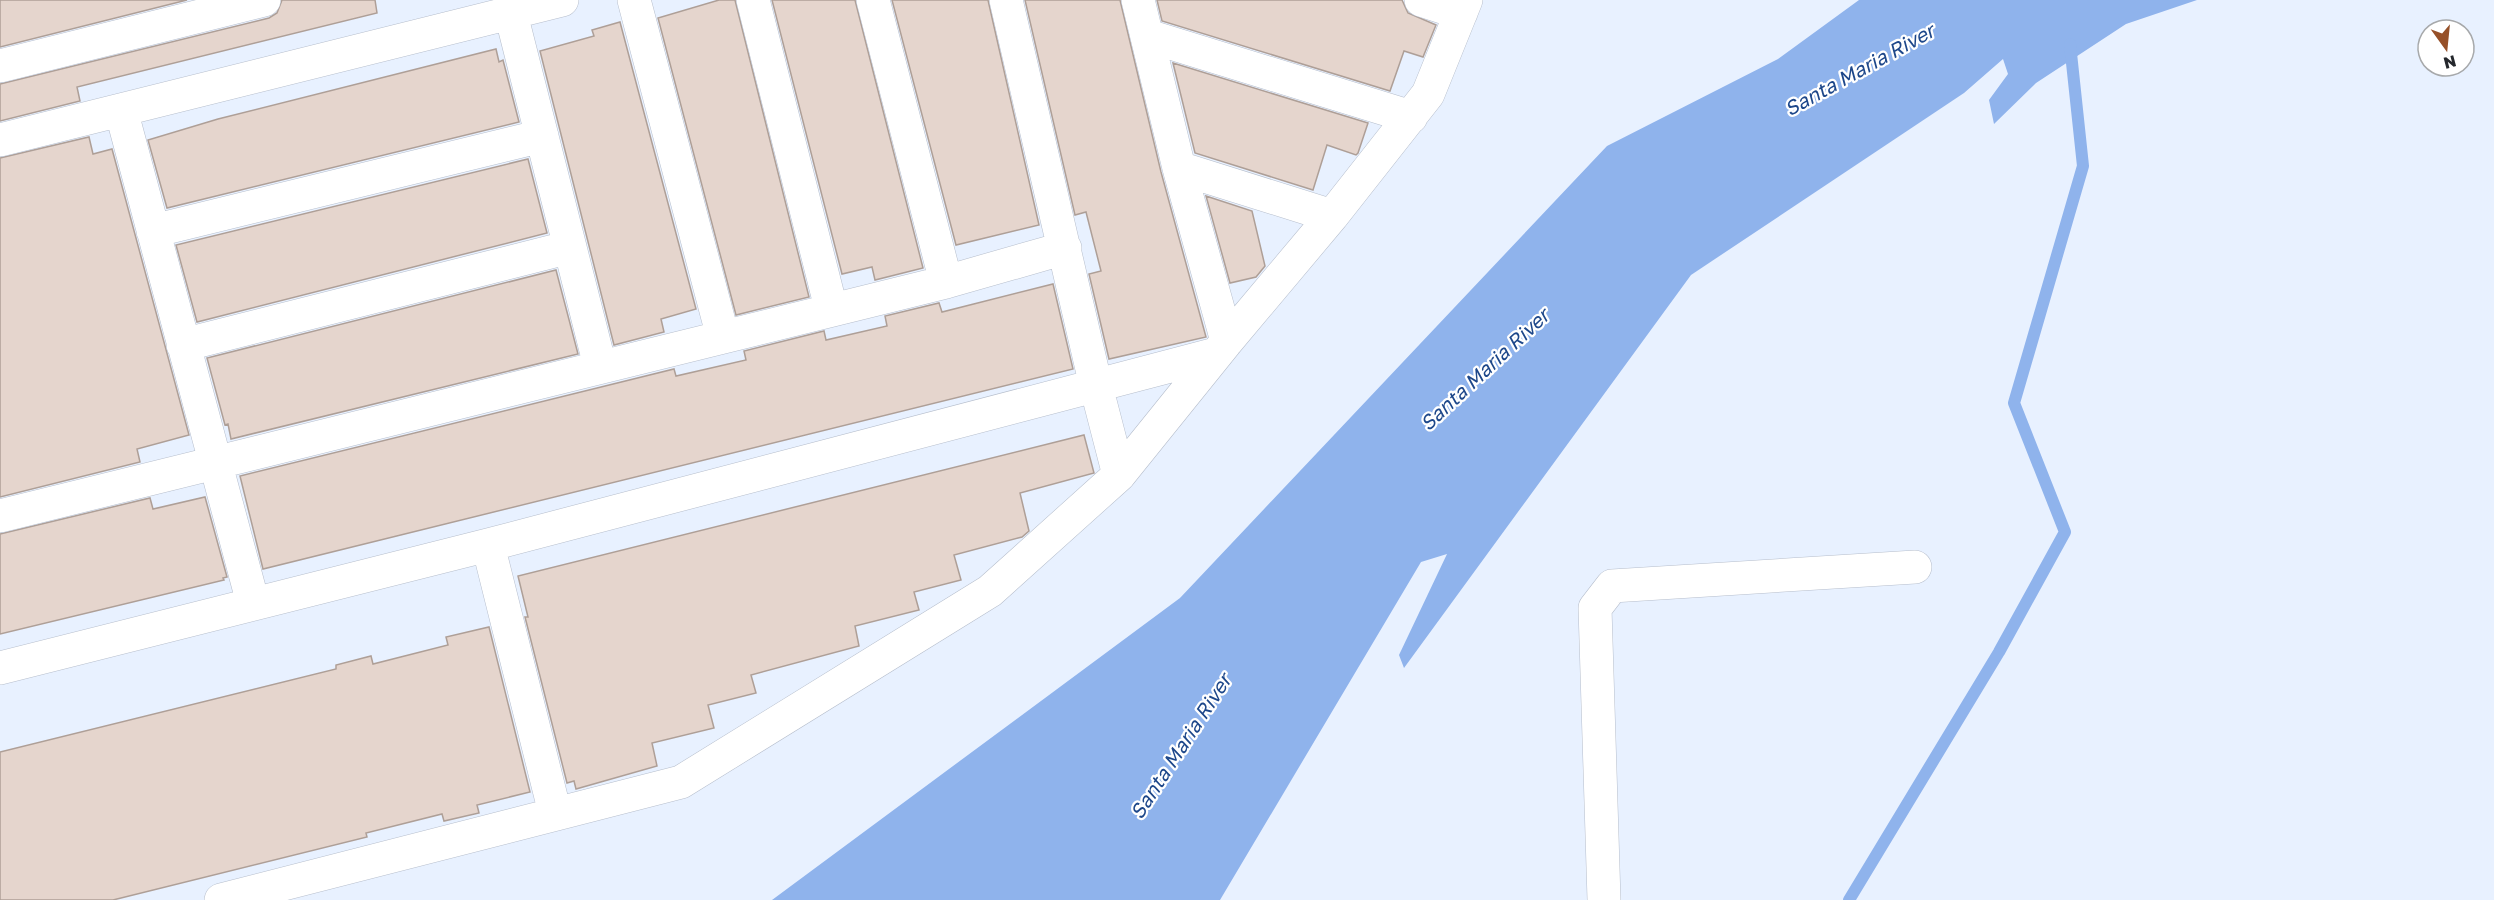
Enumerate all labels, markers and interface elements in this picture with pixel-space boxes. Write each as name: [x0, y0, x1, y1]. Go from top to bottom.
water label: Santa Maria River: [1780, 16, 1941, 120]
north arrow: [2416, 18, 2476, 78]
text: N: [2441, 51, 2458, 74]
water label: Santa Maria River: [1415, 301, 1556, 435]
water label: Santa Maria River: [1124, 666, 1237, 823]

